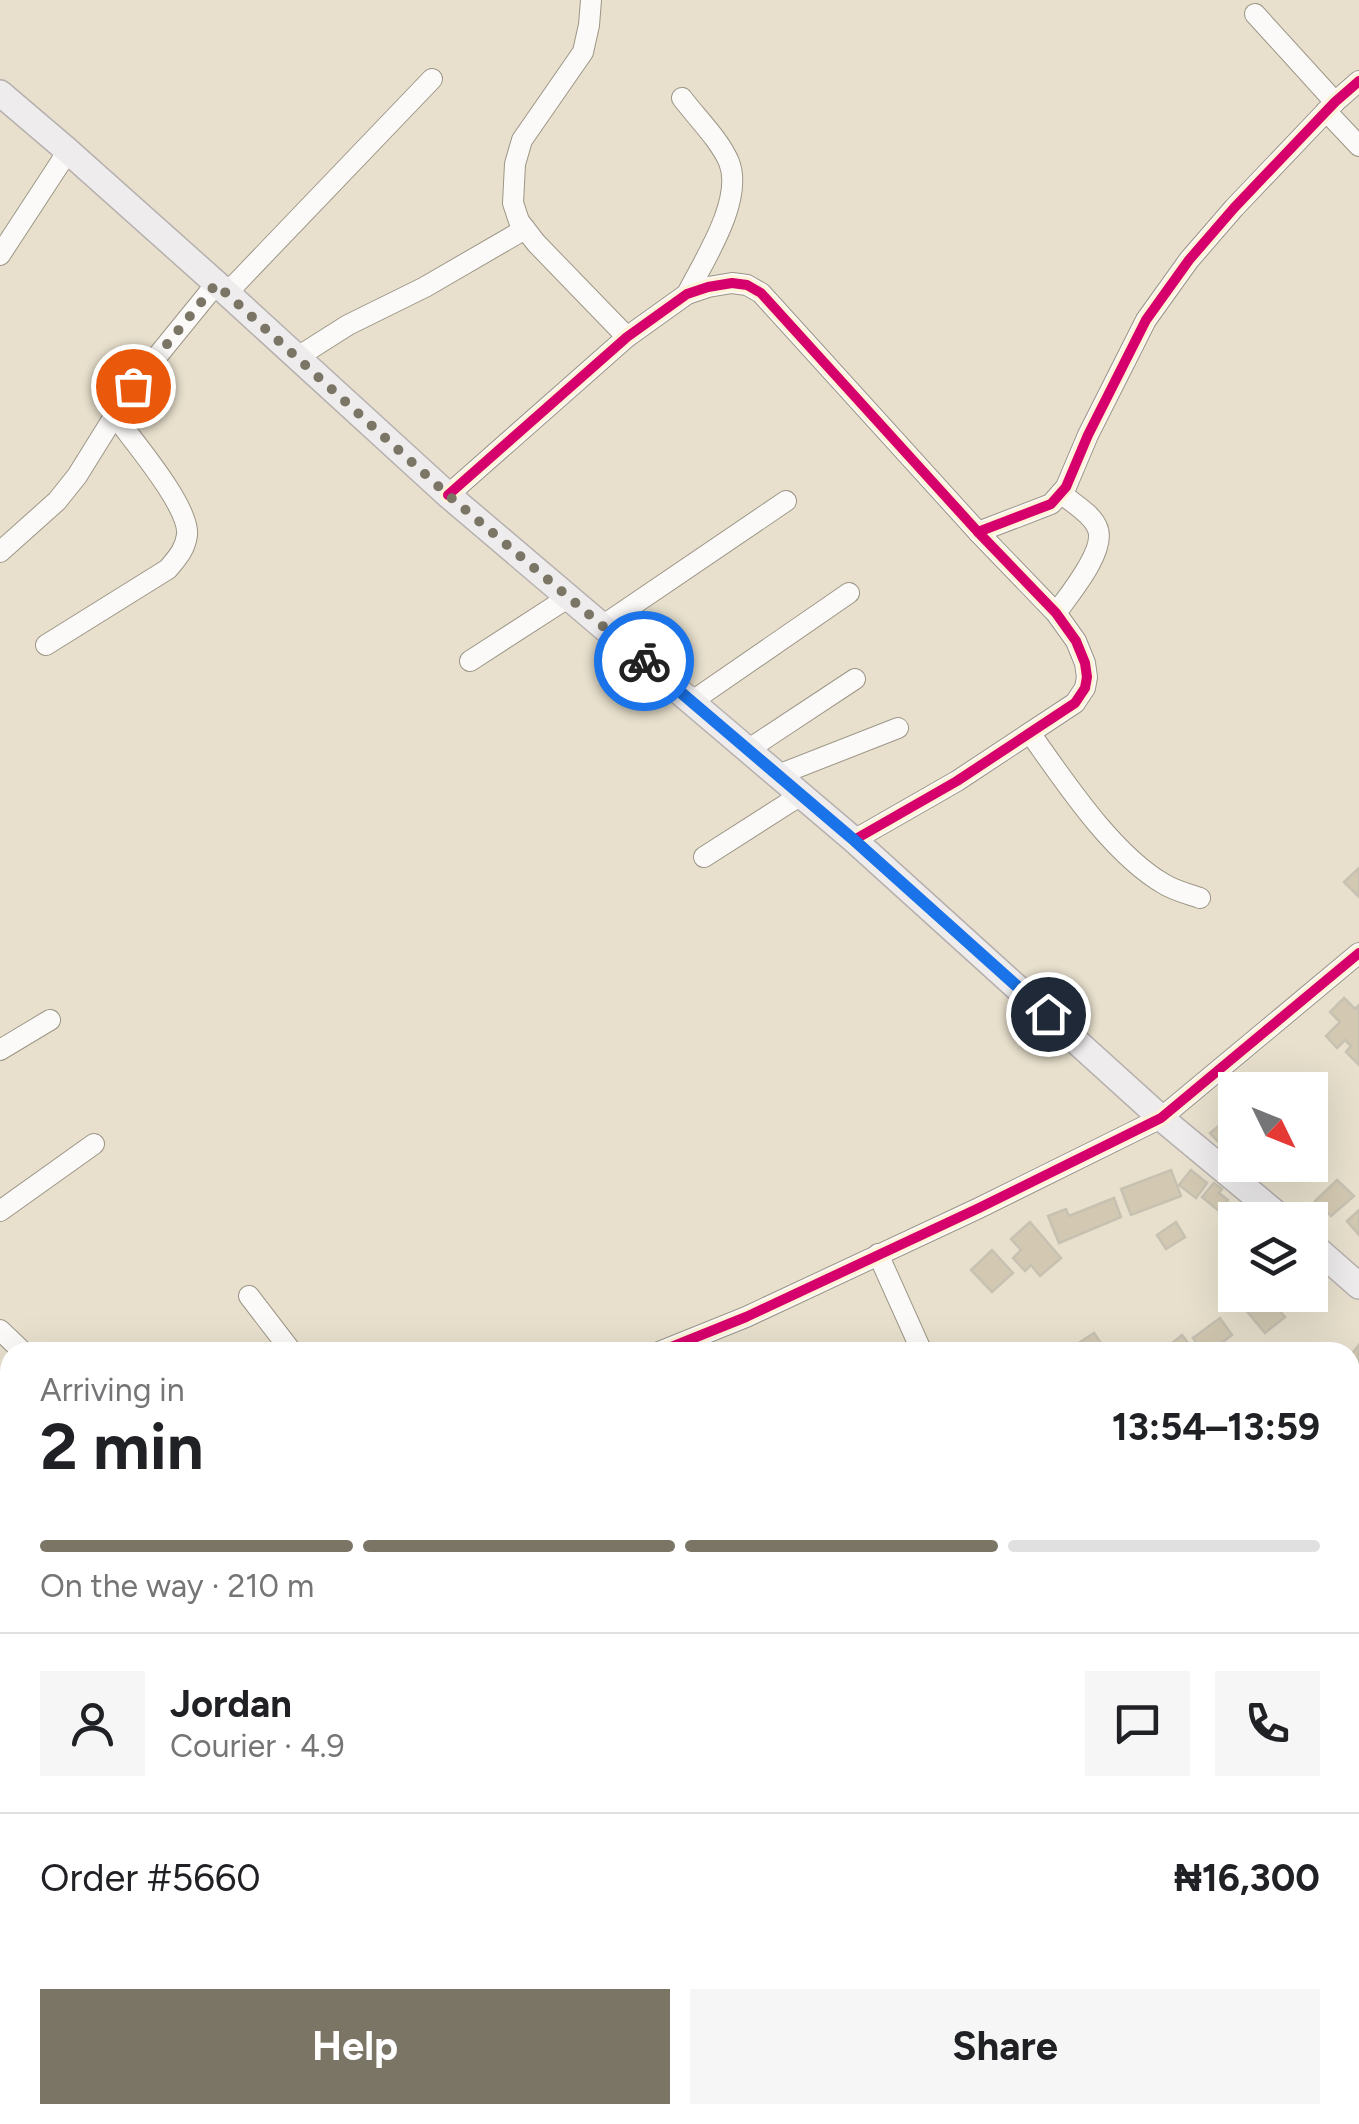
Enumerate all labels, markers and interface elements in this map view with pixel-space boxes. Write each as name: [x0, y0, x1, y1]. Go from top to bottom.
pin: [91, 344, 176, 429]
icon: bag: [106, 359, 161, 414]
courier: [594, 611, 694, 711]
icon: bike: [617, 634, 672, 689]
pin: [1006, 972, 1091, 1057]
icon: home: [1021, 987, 1076, 1042]
north arrow: [1218, 1072, 1328, 1182]
map controls: [1218, 1072, 1328, 1312]
button: layers: [1218, 1202, 1328, 1312]
text: Arriving in: [40, 1371, 185, 1409]
text: 13:54–13:59: [1112, 1404, 1320, 1450]
text: 2 min: [40, 1407, 204, 1485]
text: On the way · 210 m: [40, 1567, 314, 1605]
button: person: [40, 1671, 145, 1776]
button: chat: [1085, 1671, 1190, 1776]
button: phone: [1215, 1671, 1320, 1776]
text: Jordan: [170, 1681, 292, 1727]
text: Courier · 4.9: [170, 1727, 345, 1765]
text: Order #5660: [40, 1855, 261, 1901]
text: ₦16,300: [1174, 1855, 1320, 1901]
button: Help: [40, 1989, 670, 2104]
button: Share: [690, 1989, 1320, 2104]

